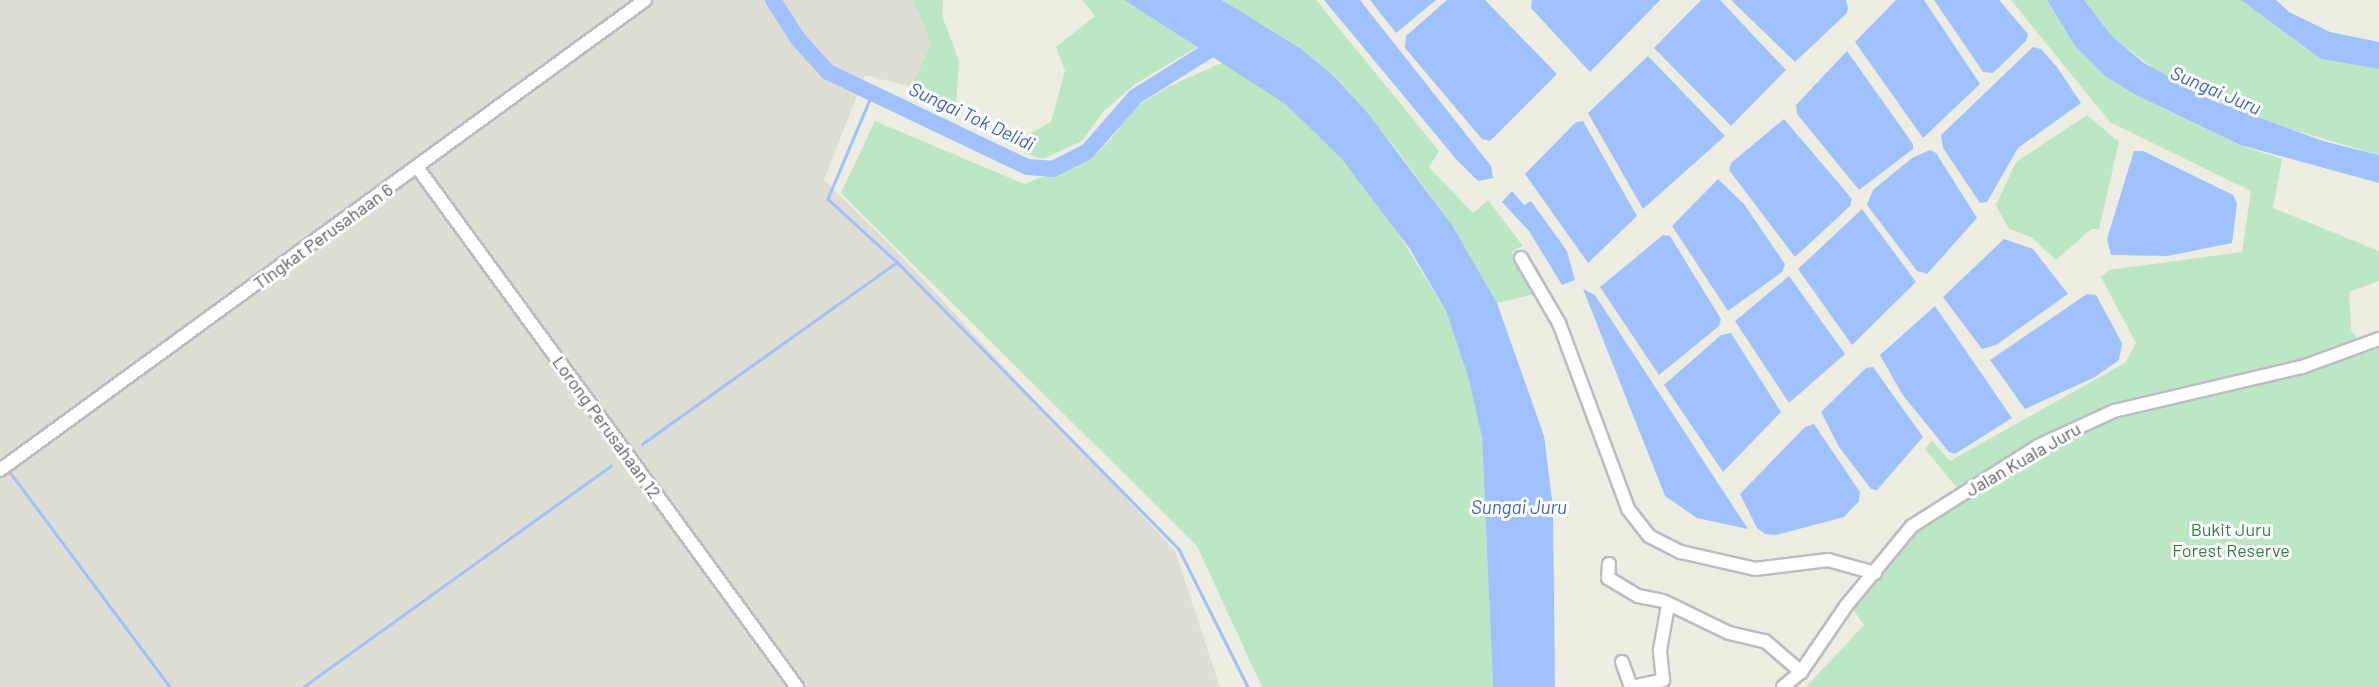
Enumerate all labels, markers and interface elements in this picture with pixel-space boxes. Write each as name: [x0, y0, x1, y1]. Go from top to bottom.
water label: Sungai Juru: [2167, 61, 2265, 119]
water label: Sungai Tok Delidi: [906, 77, 1038, 155]
street label: Tingkat Perusahaan 6: [249, 178, 397, 294]
street label: Lorong Perusahaan 12: [548, 352, 666, 502]
street label: Jalan Kuala Juru: [1962, 417, 2084, 501]
water label: Sungai Juru: [1471, 496, 1567, 518]
park label: Bukit Juru Forest Reserve: [2172, 519, 2290, 562]

